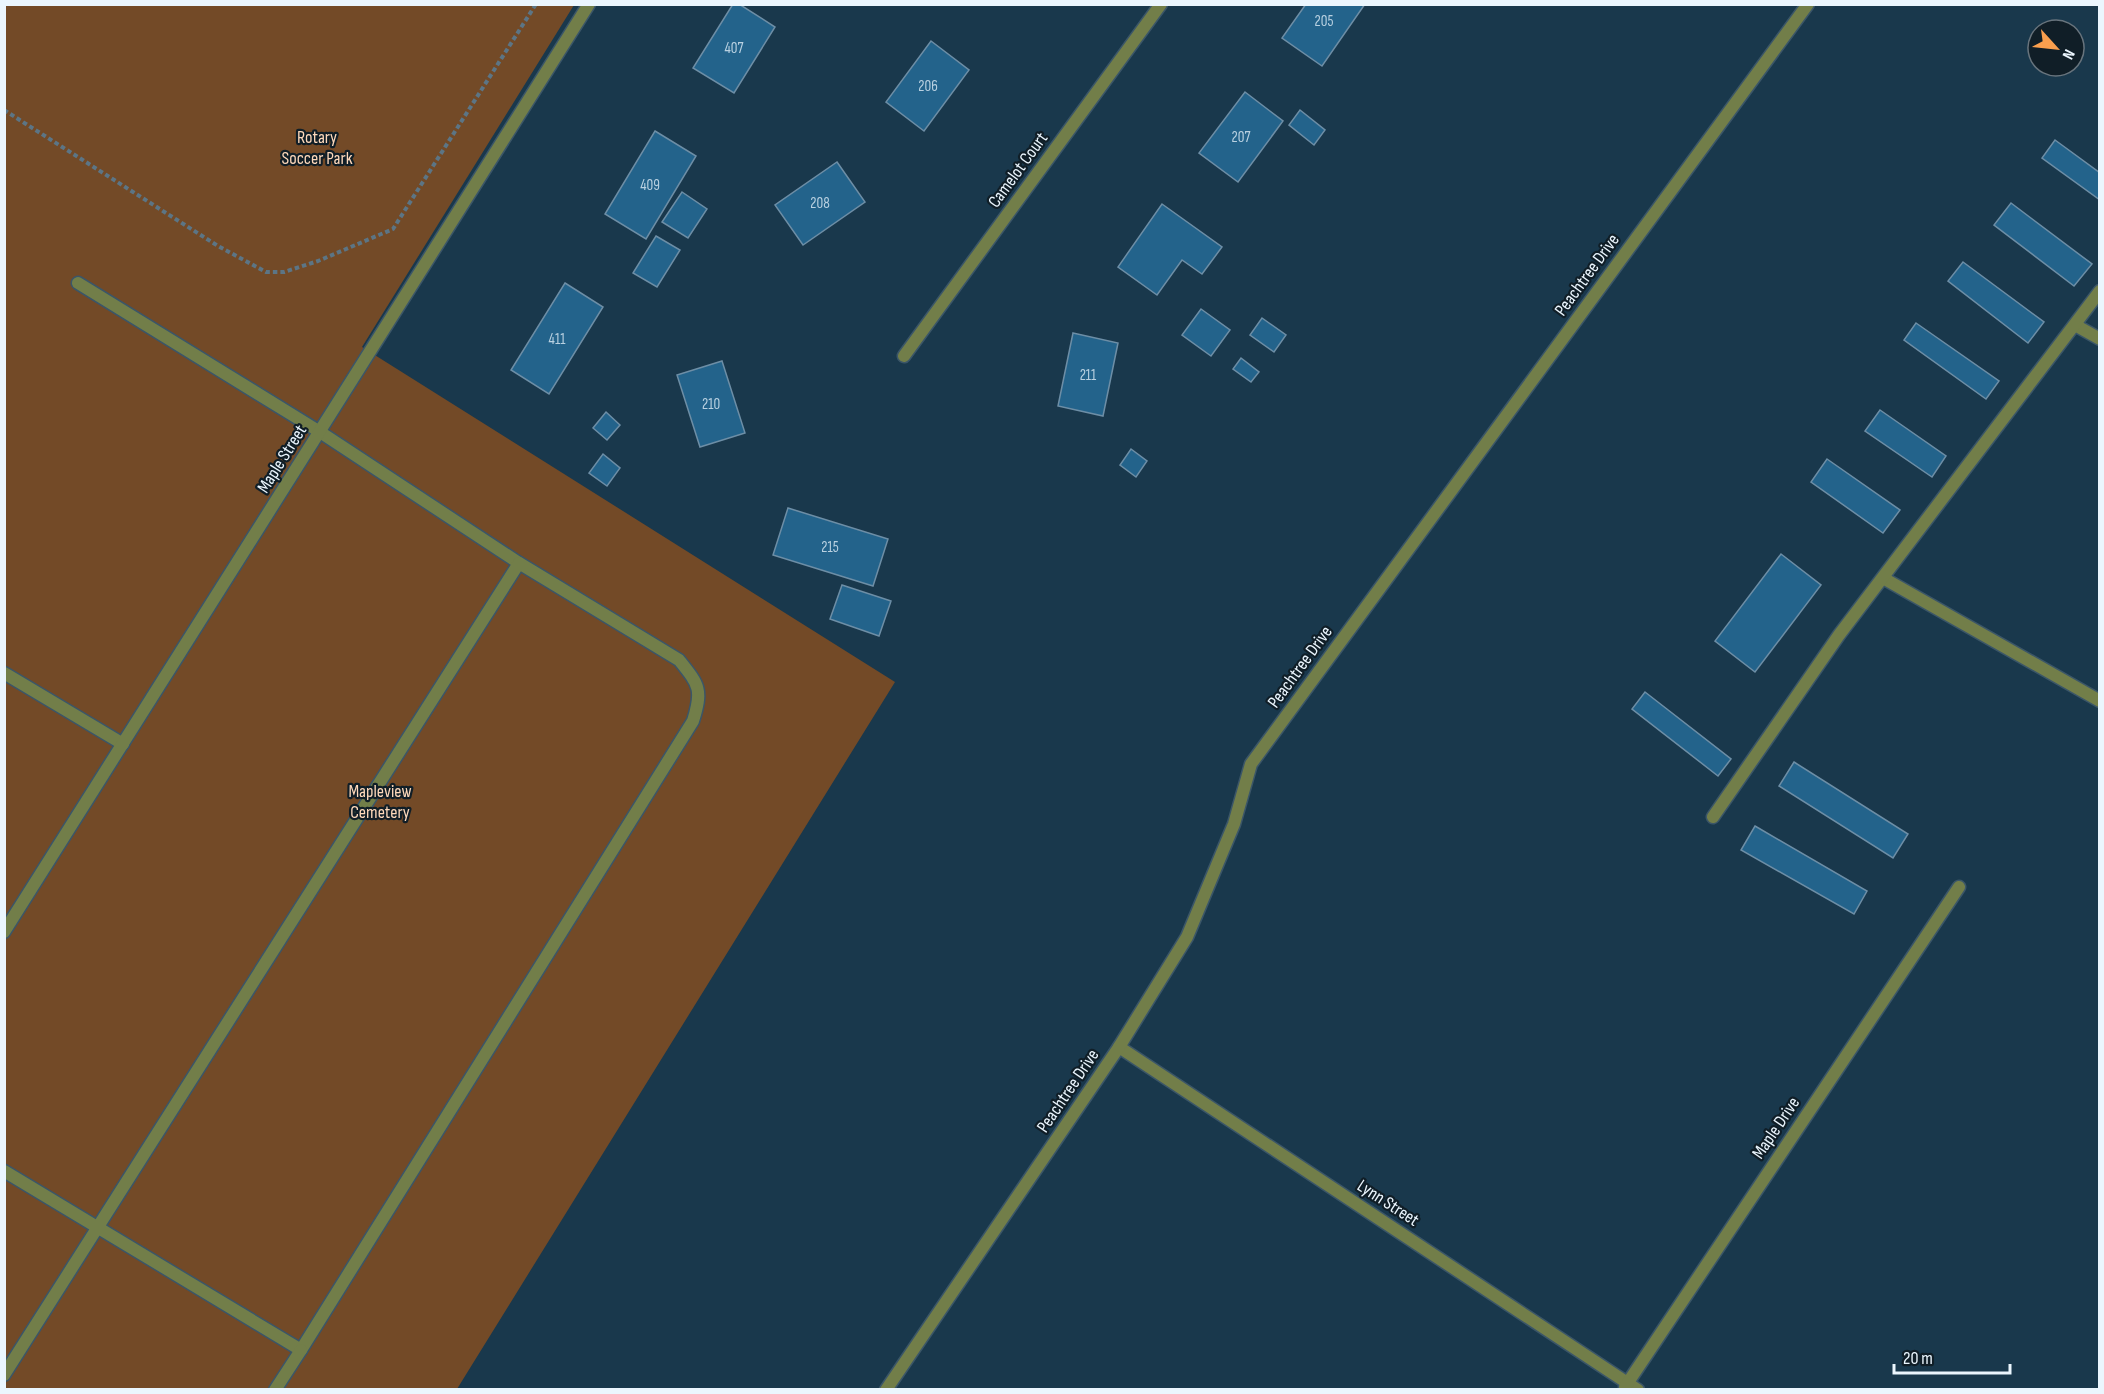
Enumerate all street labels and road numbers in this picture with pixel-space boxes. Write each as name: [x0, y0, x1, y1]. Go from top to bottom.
street label: Camelot Court: [984, 128, 1053, 212]
street label: Peachtree Drive: [1550, 230, 1624, 320]
street label: Maple Street: [253, 421, 311, 497]
street label: Peachtree Drive: [1263, 622, 1337, 712]
street label: Peachtree Drive: [1032, 1045, 1104, 1137]
street label: Maple Drive: [1748, 1093, 1804, 1163]
street label: Lynn Street: [1353, 1175, 1423, 1231]

